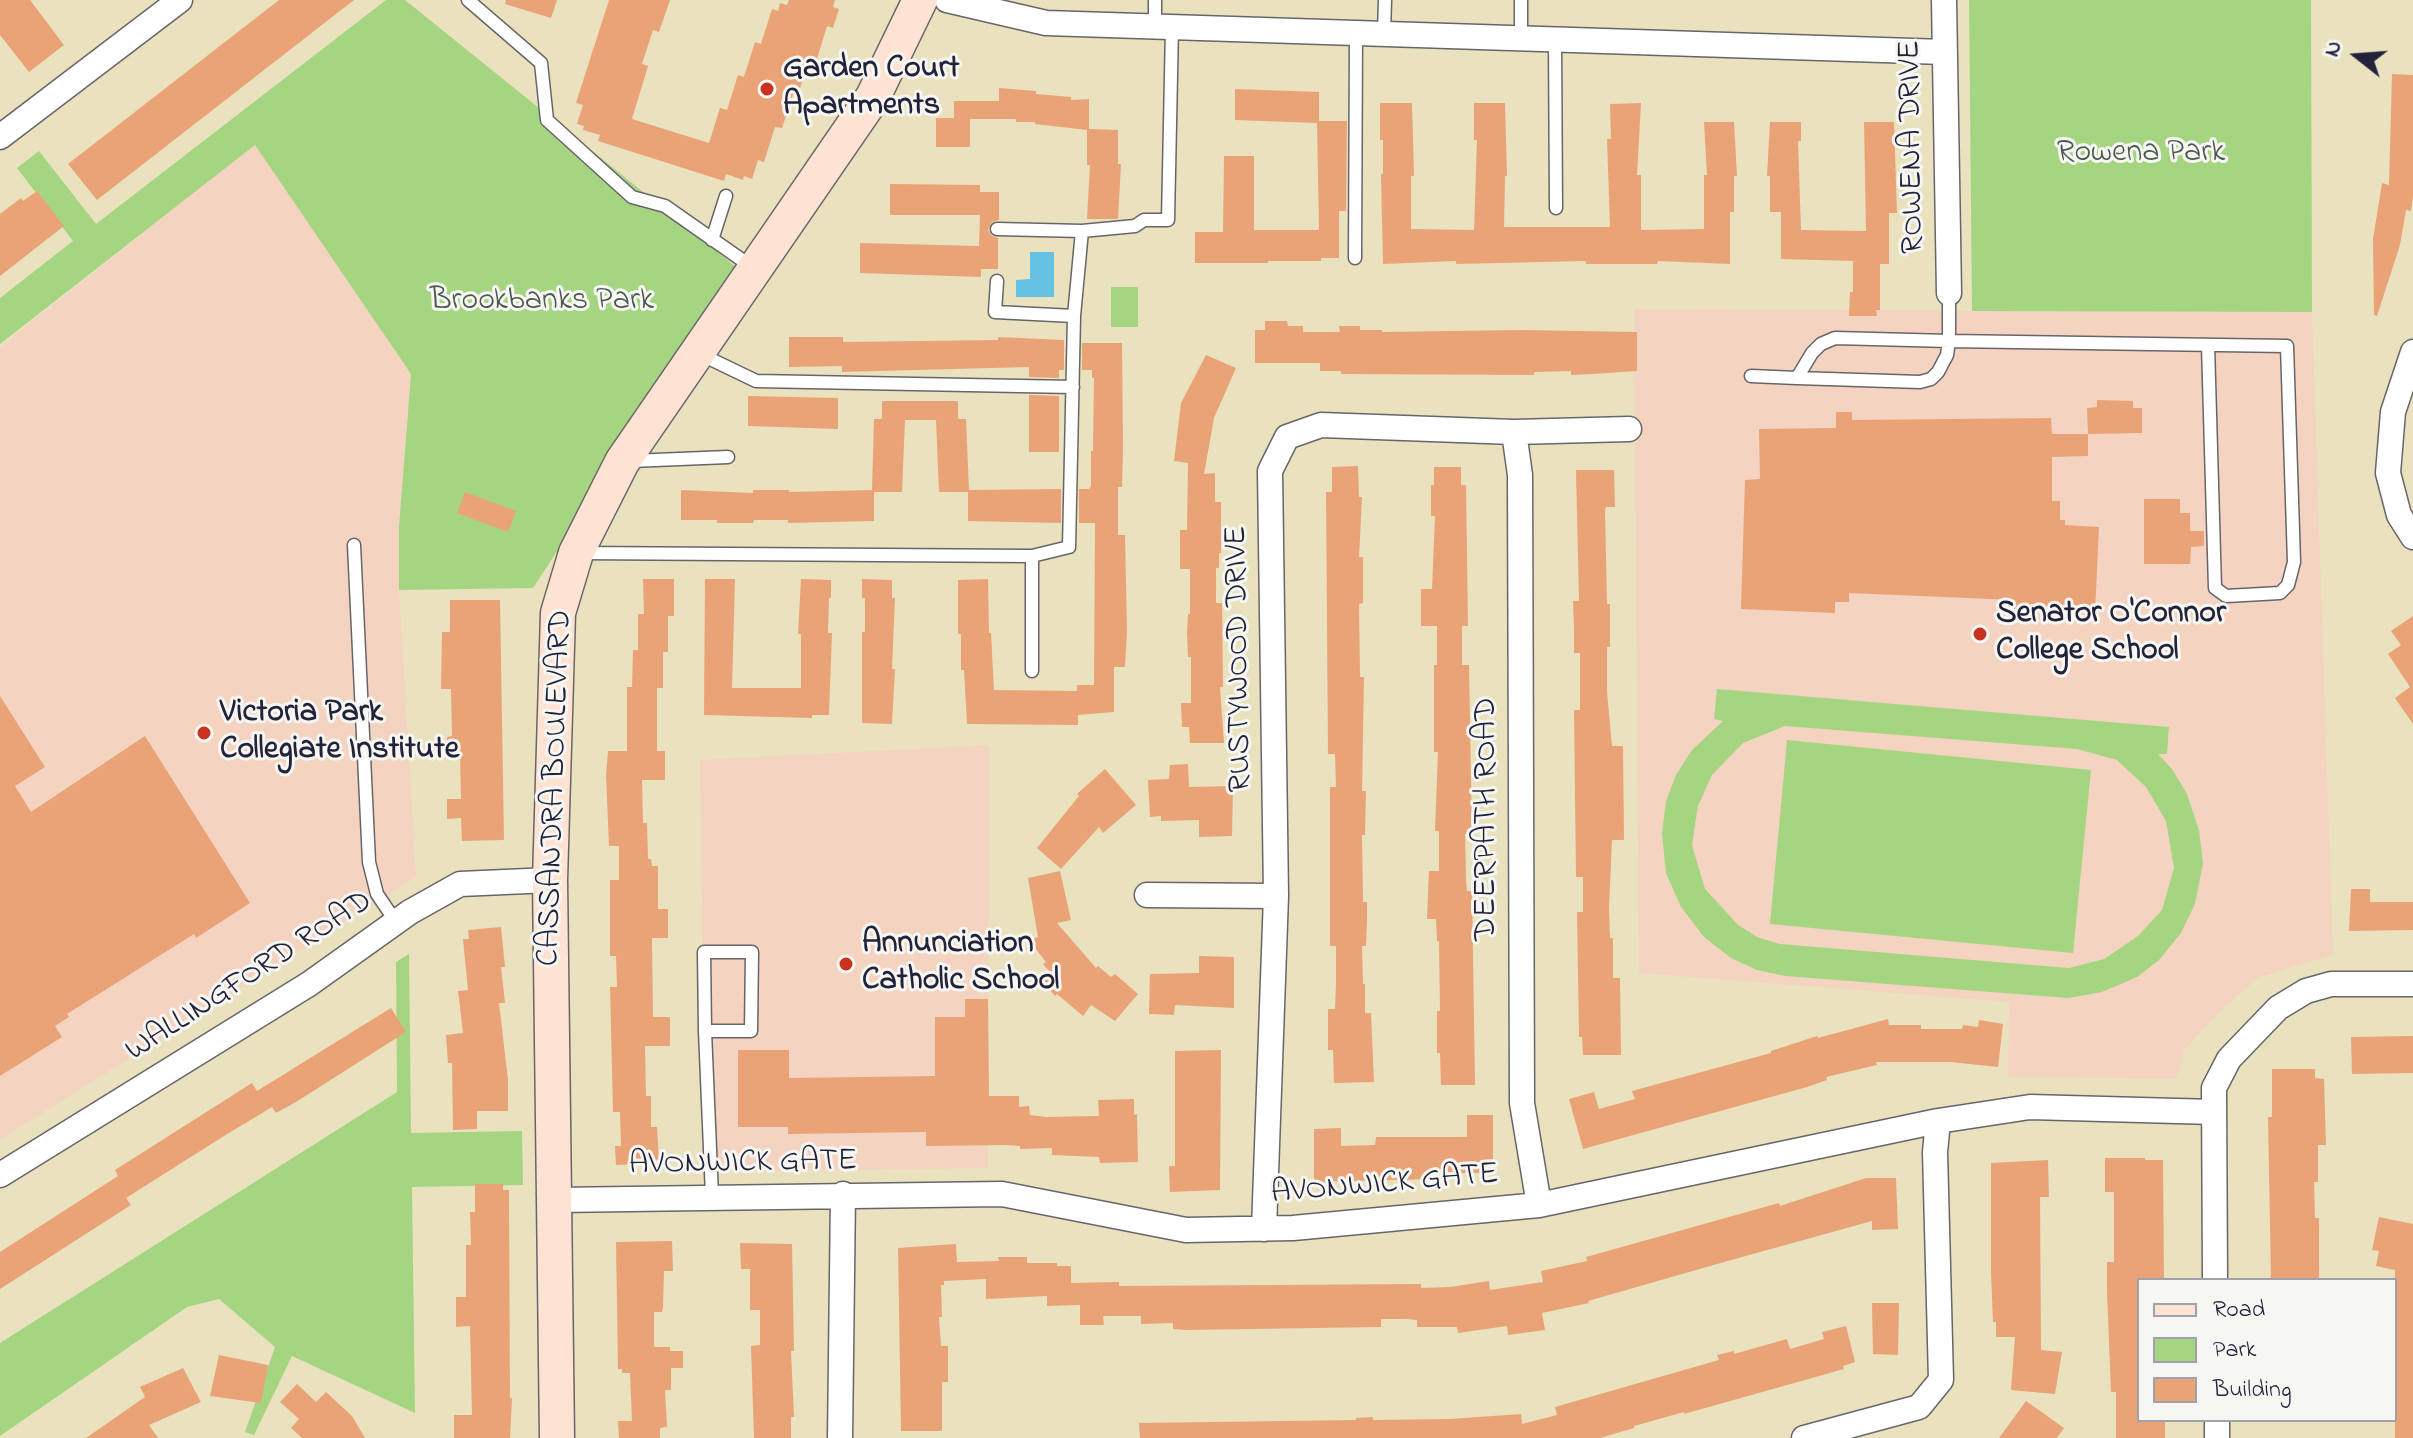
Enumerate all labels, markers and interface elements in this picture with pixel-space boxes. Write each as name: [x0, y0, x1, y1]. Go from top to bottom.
north arrow: [2317, 16, 2397, 96]
text: N: [2317, 37, 2352, 61]
street label: ROWENA DRIVE: [1893, 40, 1935, 254]
place label: Garden Court Apartments: [783, 52, 959, 127]
marker: Garden Court Apartments: [758, 80, 776, 98]
park label: Rowena Park: [2057, 136, 2225, 174]
park label: Brookbanks Park: [430, 284, 654, 322]
street label: RUSTYWOOD DRIVE: [1219, 525, 1263, 793]
place label: Senator O'Connor College School: [1996, 597, 2226, 672]
street label: CASSANDRA BOULEVARD: [532, 609, 582, 967]
marker: Senator O'Connor College School: [1971, 625, 1989, 643]
place label: Victoria Park Collegiate Institute: [220, 696, 459, 771]
street label: DEERPATH ROAD: [1470, 697, 1508, 941]
marker: Victoria Park Collegiate Institute: [195, 724, 213, 742]
street label: WALLINGFORD ROAD: [120, 884, 380, 1072]
place label: Annunciation Catholic School: [862, 927, 1059, 1002]
marker: Annunciation Catholic School: [837, 955, 855, 973]
street label: AVONWICK GATE: [629, 1144, 857, 1186]
street label: AVONWICK GATE: [1270, 1157, 1500, 1215]
legend: [2137, 1278, 2397, 1422]
text: Road: [2213, 1293, 2265, 1328]
text: Park: [2213, 1333, 2256, 1368]
text: Building: [2213, 1373, 2292, 1408]

